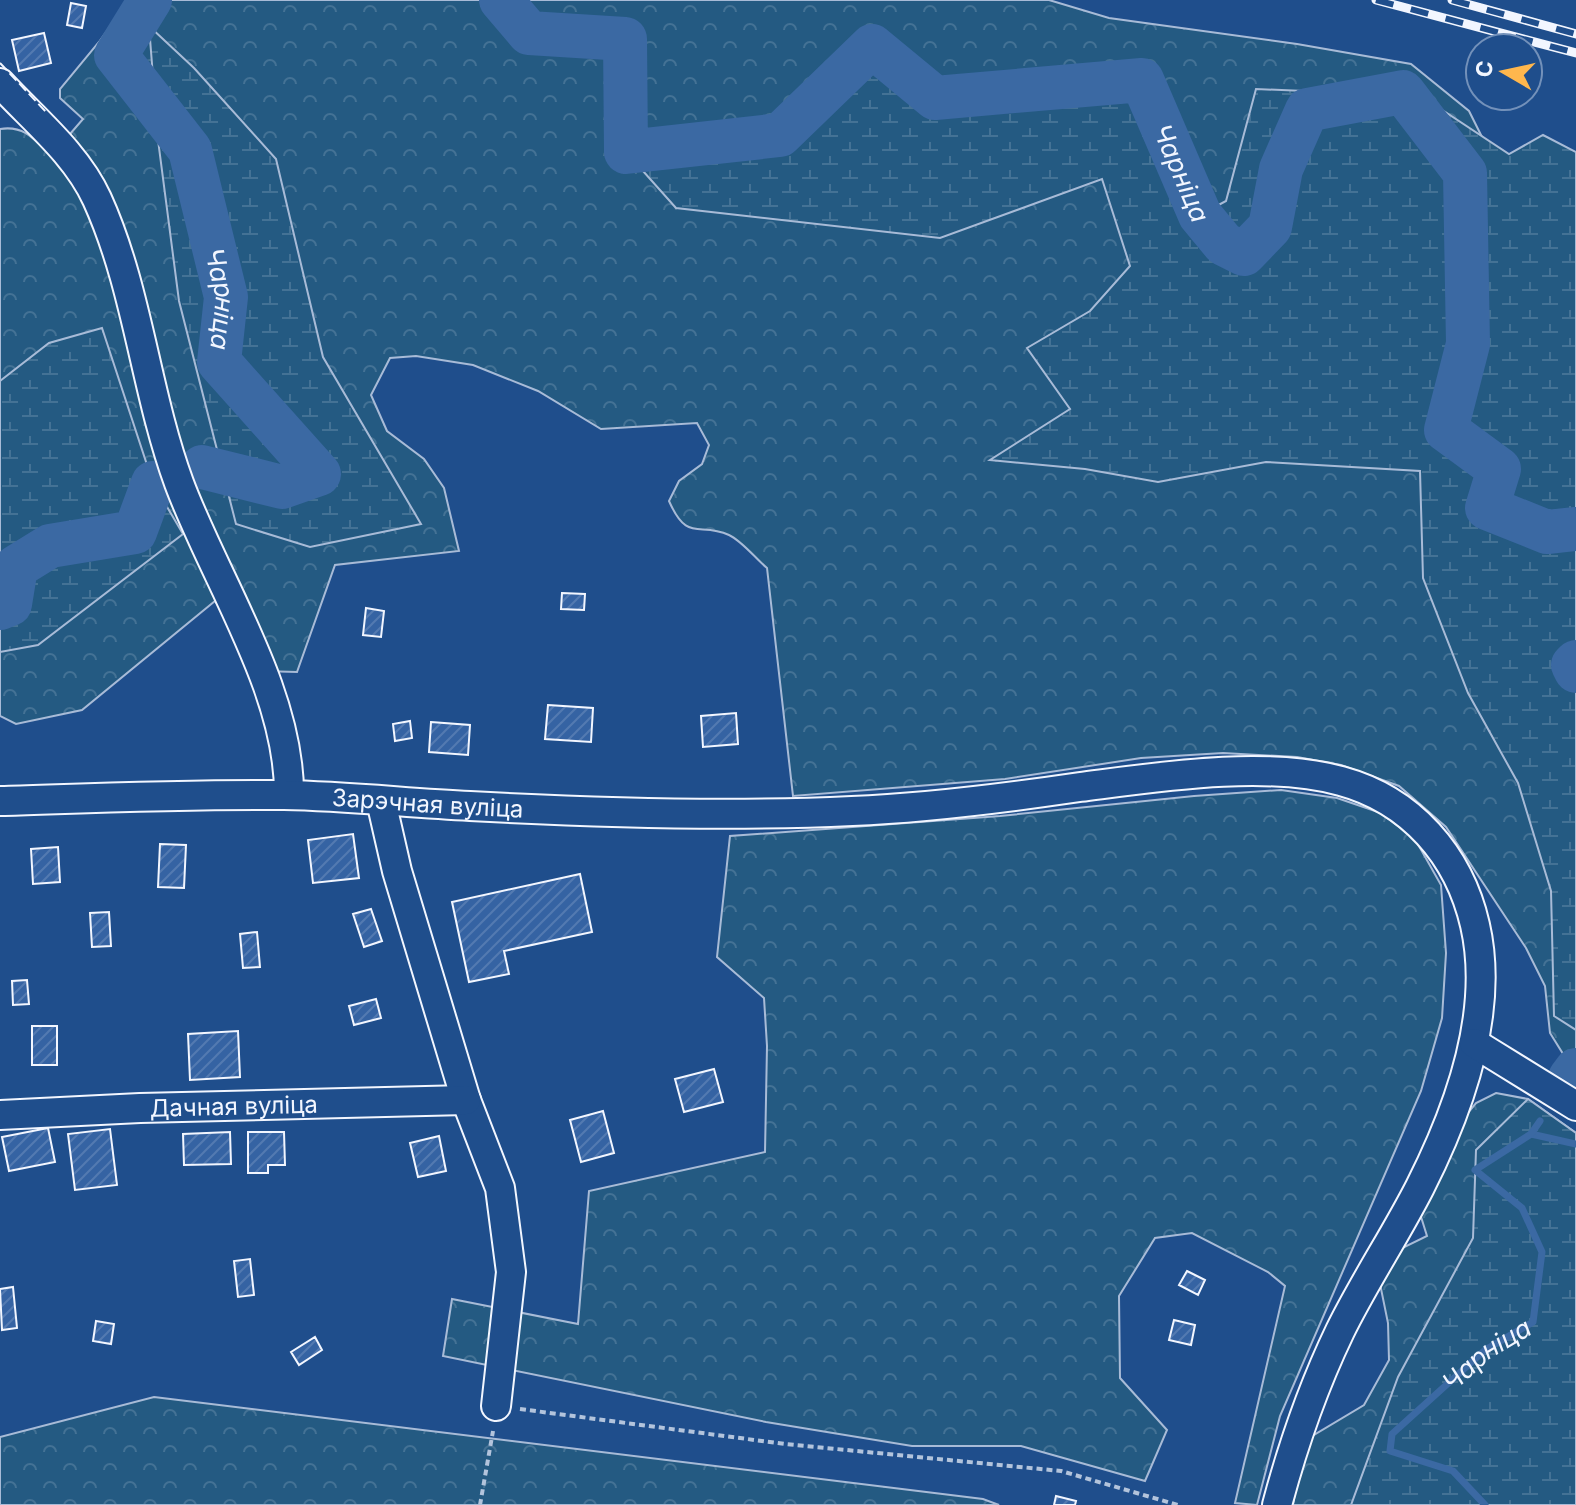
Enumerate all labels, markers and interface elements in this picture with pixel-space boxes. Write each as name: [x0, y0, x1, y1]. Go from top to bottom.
north arrow: [1464, 32, 1544, 112]
text: С: [1470, 59, 1498, 79]
water label: Чарніца: [1147, 119, 1217, 227]
water label: Чарніца: [199, 245, 241, 352]
street label: Зарэчная вуліца: [331, 782, 524, 823]
street label: Дачная вуліца: [149, 1089, 318, 1122]
water label: Чарніца: [1435, 1311, 1536, 1397]

